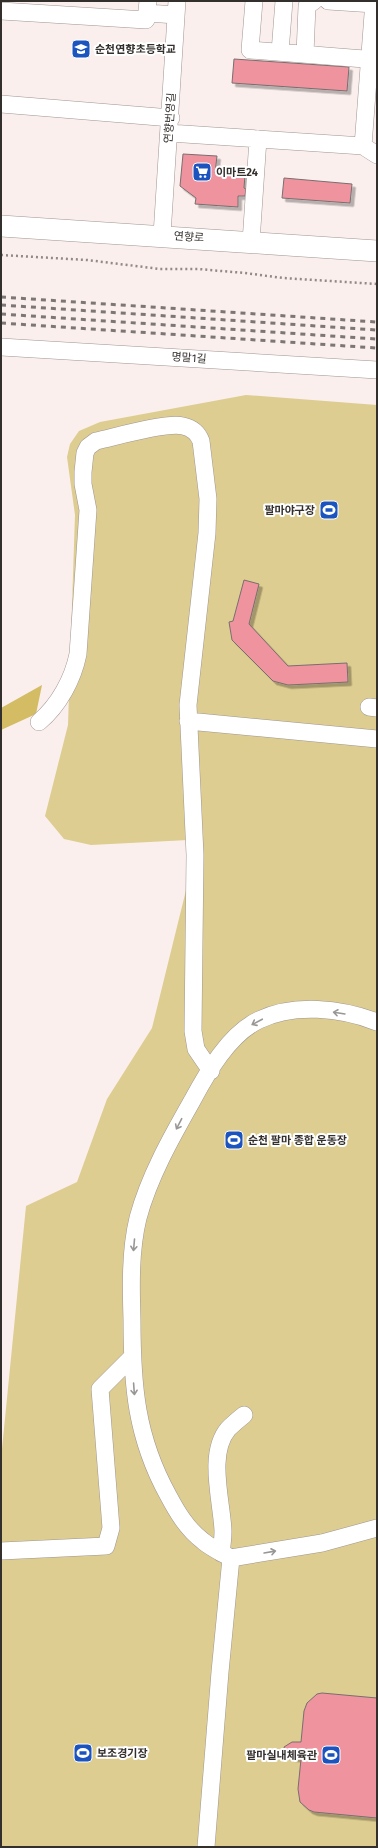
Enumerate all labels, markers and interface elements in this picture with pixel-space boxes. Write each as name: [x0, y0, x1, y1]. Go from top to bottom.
school or university icon: 순천연향초등학교: [70, 38, 92, 60]
place label: 순천연향초등학교: [95, 43, 176, 56]
street label: 연향번영길: [162, 92, 178, 144]
supermarket icon: 이마트24: [191, 161, 213, 183]
place label: 이마트24: [216, 166, 258, 179]
street label: 연향로: [173, 229, 205, 245]
street label: 명말1길: [171, 350, 207, 366]
sports icon: 팔마야구장: [318, 499, 340, 521]
place label: 팔마야구장: [264, 504, 315, 517]
one-way arrow: [333, 1009, 346, 1017]
one-way arrow: [251, 1019, 263, 1026]
one-way arrow: [175, 1118, 182, 1130]
sports icon: 순천 팔마 종합 운동장: [223, 1129, 245, 1151]
place label: 순천 팔마 종합 운동장: [248, 1134, 347, 1147]
one-way arrow: [131, 1238, 138, 1251]
one-way arrow: [131, 1382, 138, 1395]
one-way arrow: [263, 1547, 276, 1555]
sports icon: 보조경기장: [72, 1742, 94, 1764]
sports icon: 팔마실내체육관: [320, 1744, 342, 1766]
place label: 보조경기장: [97, 1747, 148, 1760]
place label: 팔마실내체육관: [246, 1749, 317, 1762]

